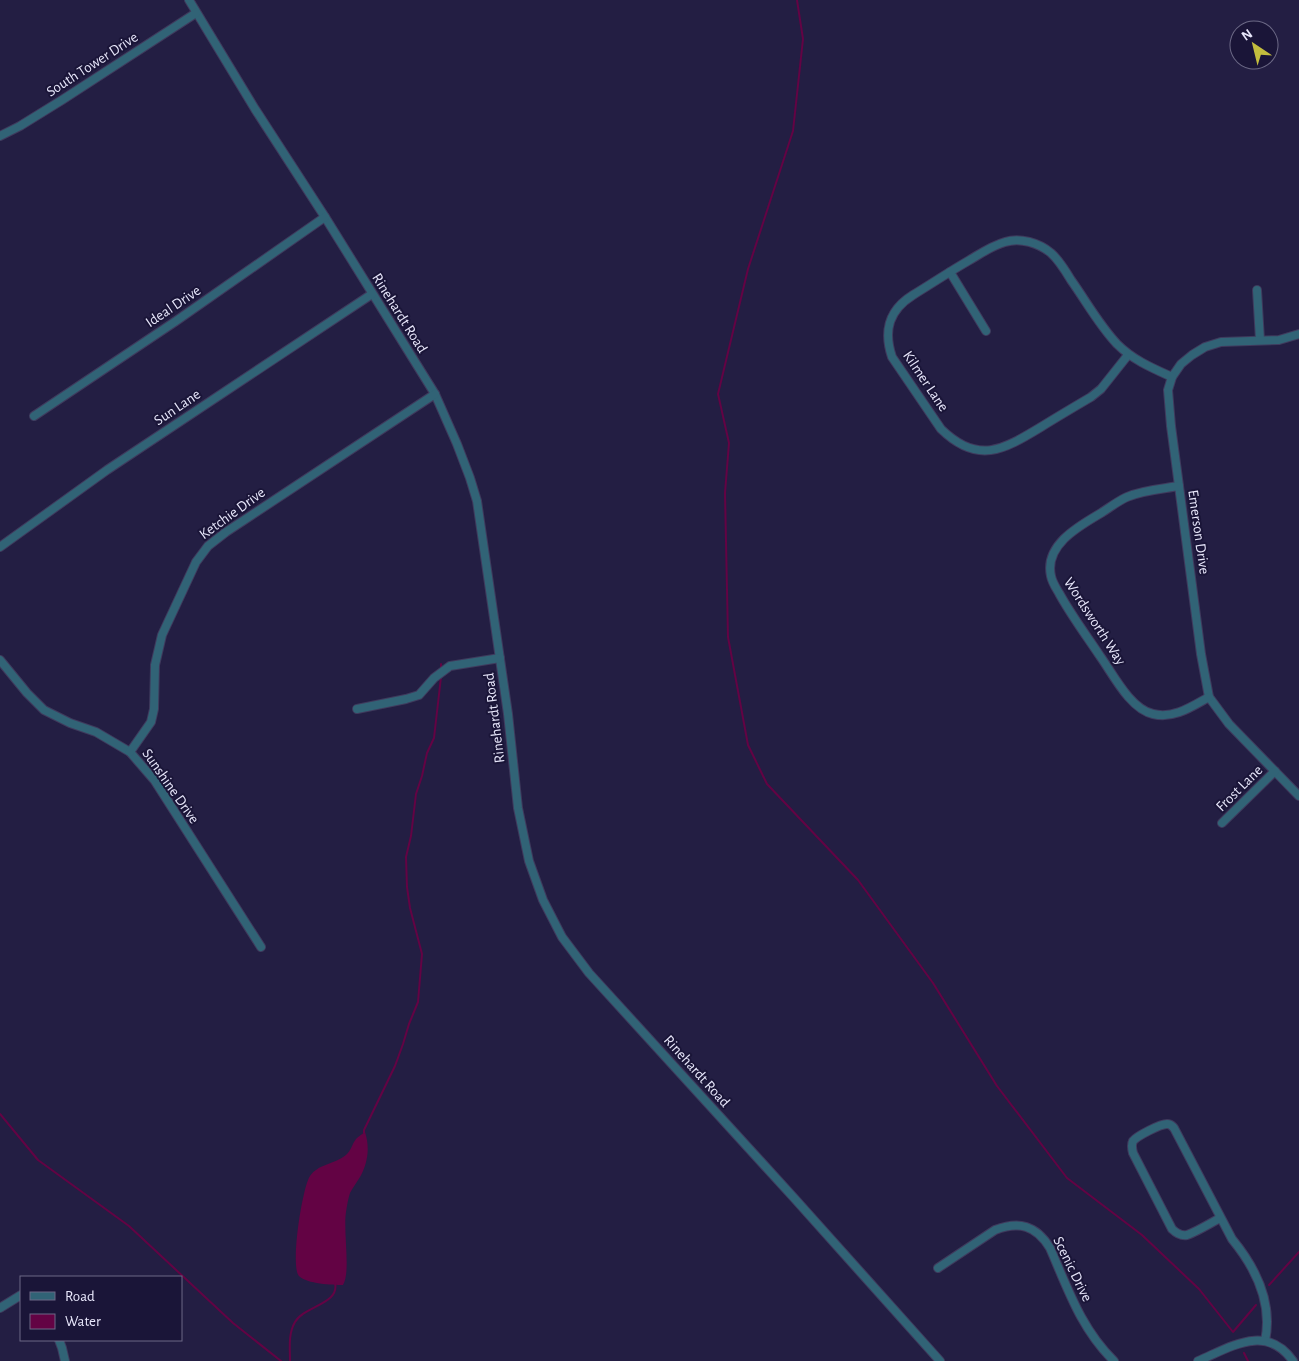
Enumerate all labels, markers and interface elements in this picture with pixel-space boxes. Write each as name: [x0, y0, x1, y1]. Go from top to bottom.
north arrow: [1229, 20, 1279, 70]
text: N: [1239, 27, 1255, 44]
street label: South Tower Drive: [44, 29, 141, 99]
street label: Rinehardt Road: [369, 271, 430, 356]
street label: Ideal Drive: [143, 283, 204, 330]
street label: Kilmer Lane: [900, 348, 951, 414]
street label: Sun Lane: [151, 386, 203, 428]
street label: Ketchie Drive: [197, 485, 268, 542]
street label: Emerson Drive: [1185, 489, 1212, 575]
street label: Wordsworth Way: [1061, 575, 1129, 668]
street label: Rinehardt Road: [481, 672, 507, 764]
street label: Sunshine Drive: [139, 746, 202, 827]
street label: Frost Lane: [1213, 762, 1265, 814]
street label: Rinehardt Road: [661, 1033, 733, 1110]
street label: Scenic Drive: [1050, 1234, 1095, 1304]
legend: [20, 1276, 182, 1341]
text: Road: [65, 1289, 95, 1304]
text: Water: [65, 1314, 101, 1329]

